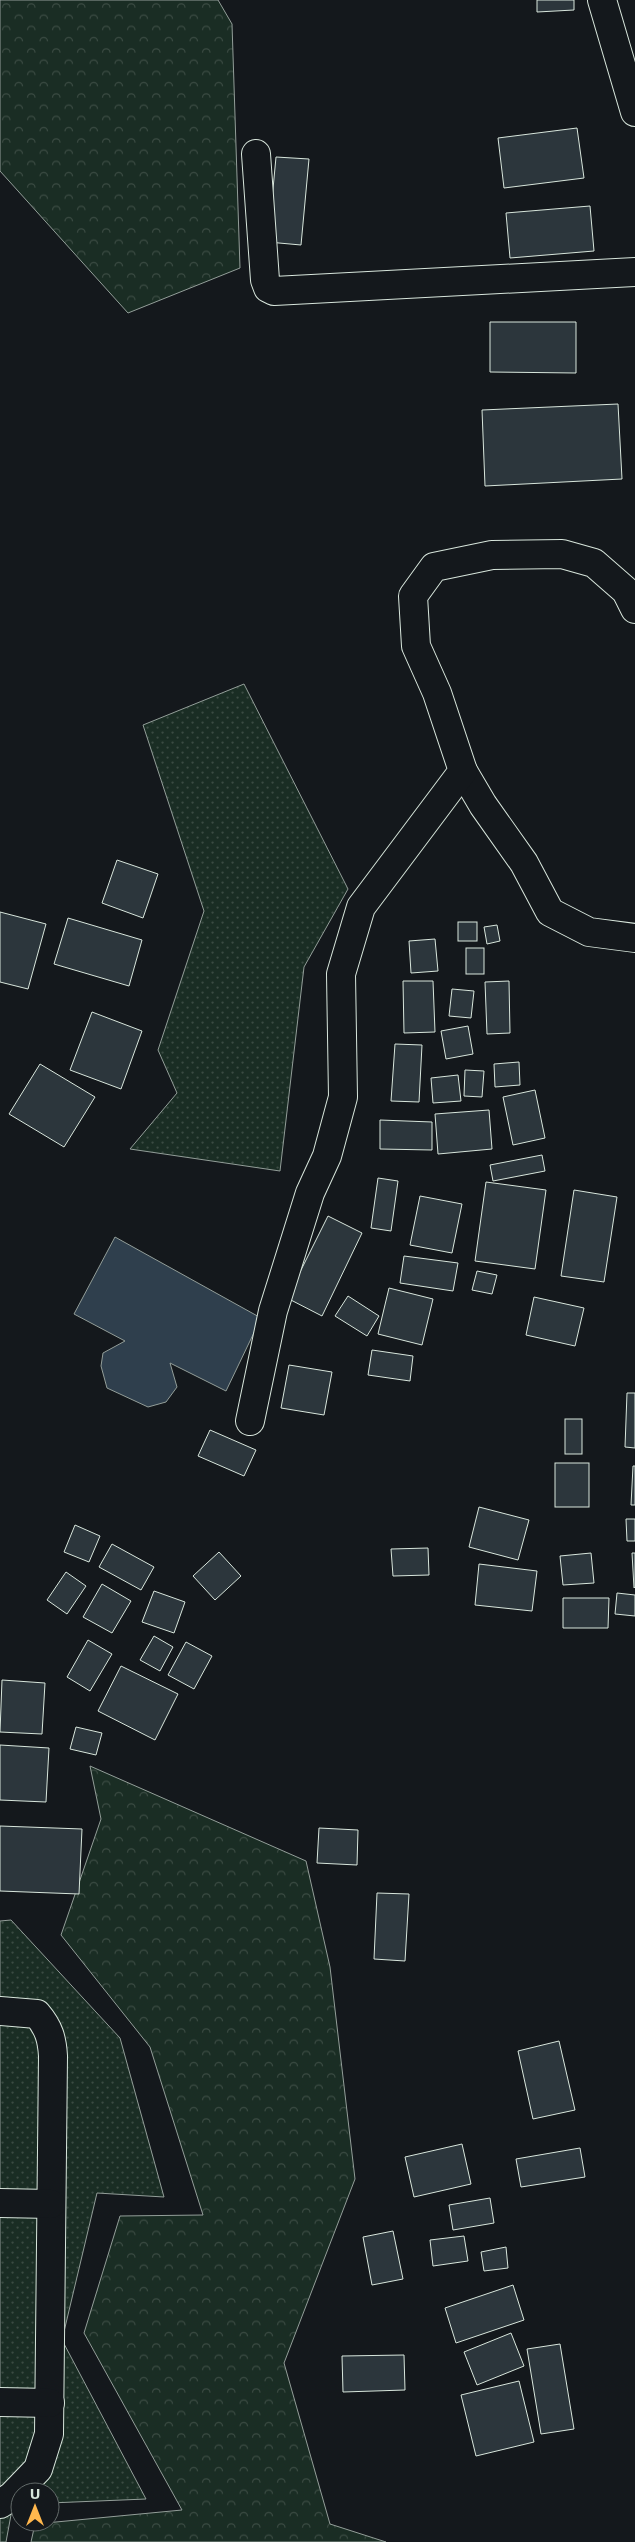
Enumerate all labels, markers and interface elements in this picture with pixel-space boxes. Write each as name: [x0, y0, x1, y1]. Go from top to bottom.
north arrow: [10, 2482, 60, 2532]
text: U: [30, 2485, 40, 2502]

